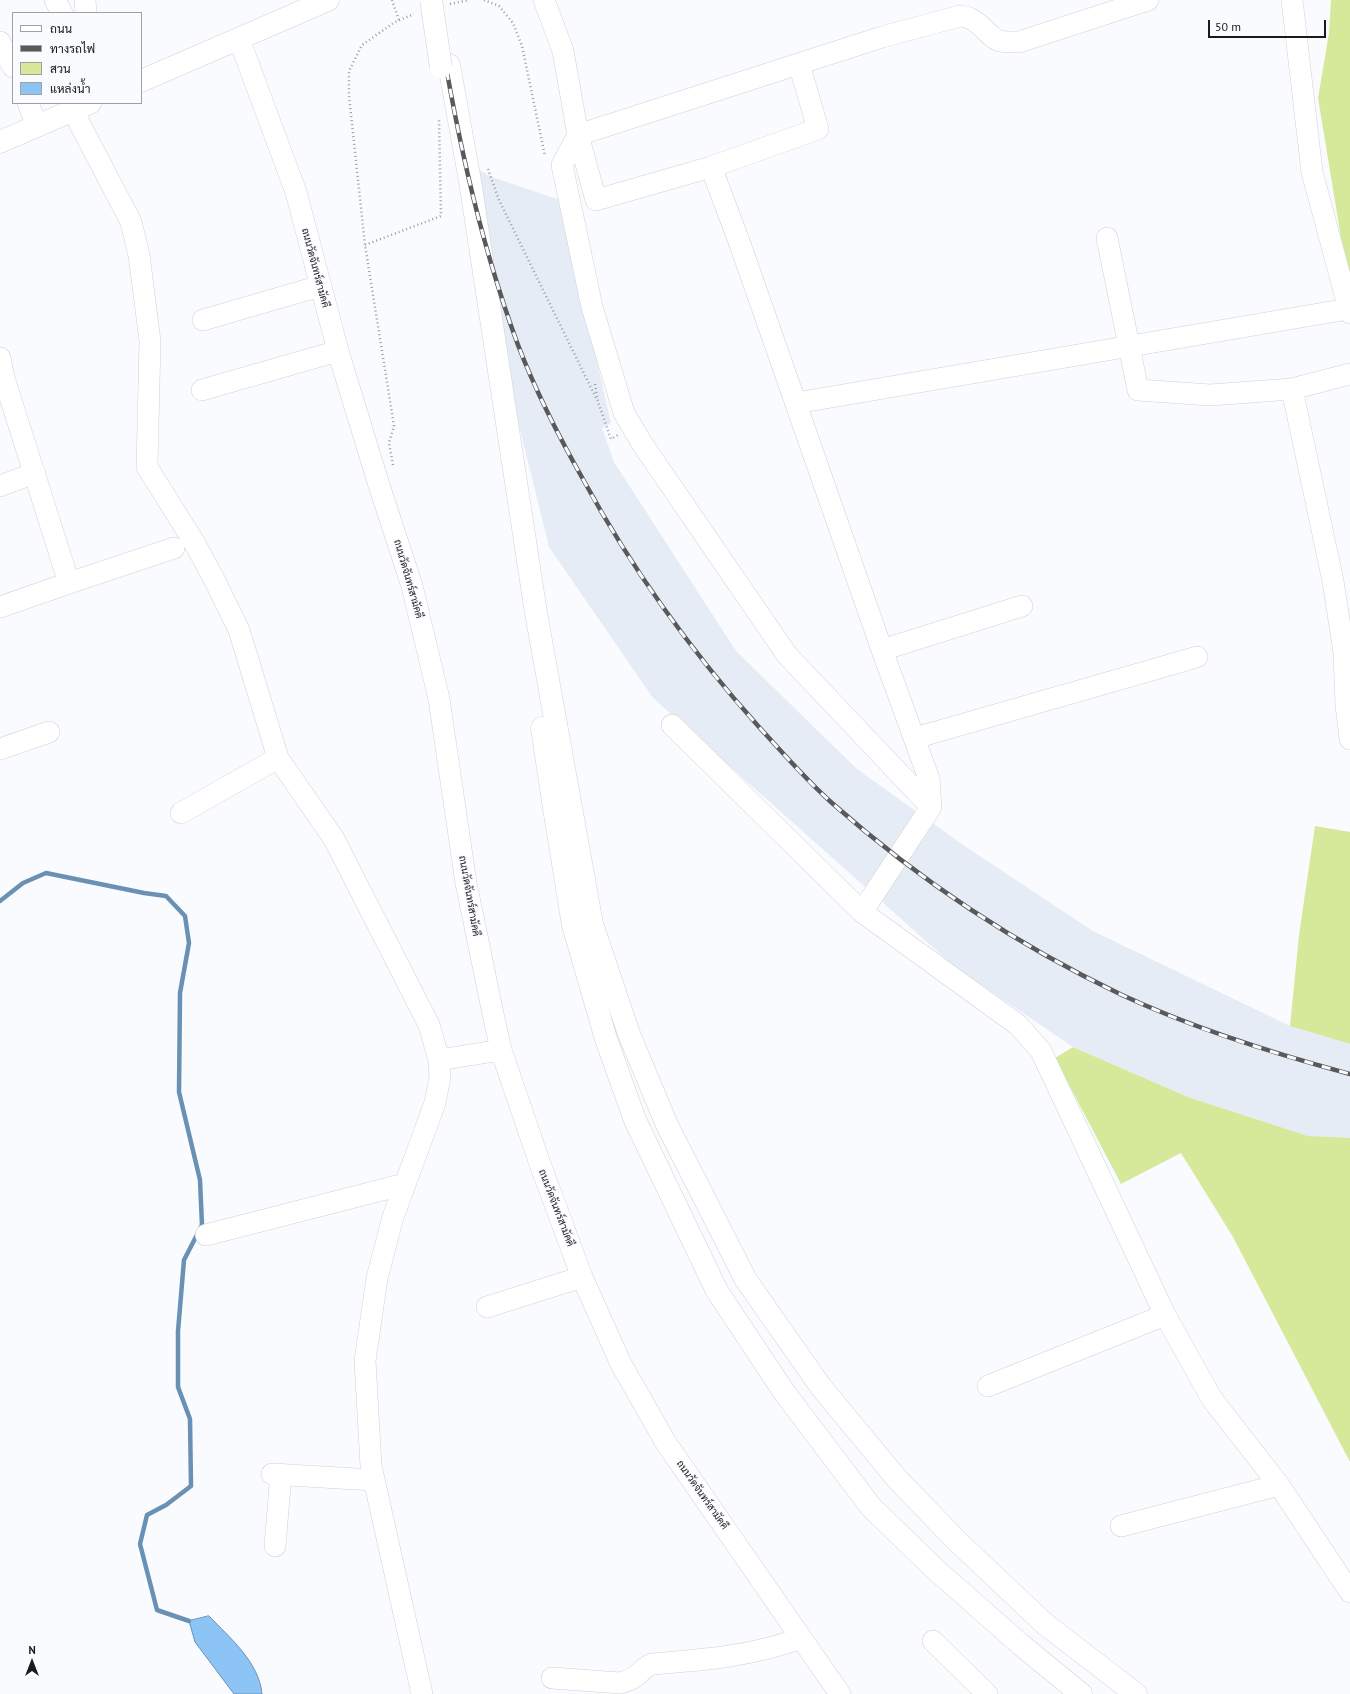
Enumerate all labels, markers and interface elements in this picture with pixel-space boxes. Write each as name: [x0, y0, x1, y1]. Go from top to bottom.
legend: [12, 12, 142, 104]
scale bar: [1210, 12, 1328, 38]
text: 50 m: [1215, 19, 1241, 34]
text: ถนน: [50, 21, 72, 36]
text: ทางรถไฟ: [50, 41, 95, 56]
text: สวน: [50, 61, 71, 76]
text: แหล่งน้ำ: [50, 81, 90, 96]
street label: ถนนวัดจันทร์สามัคคี: [299, 227, 331, 309]
street label: ถนนวัดจันทร์สามัคคี: [391, 538, 425, 620]
street label: ถนนวัดจันทร์สามัคคี: [456, 855, 482, 937]
street label: ถนนวัดจันทร์สามัคคี: [536, 1168, 576, 1248]
street label: ถนนวัดจันทร์สามัคคี: [674, 1458, 730, 1532]
north arrow: [12, 1642, 52, 1682]
text: N: [28, 1643, 36, 1657]

